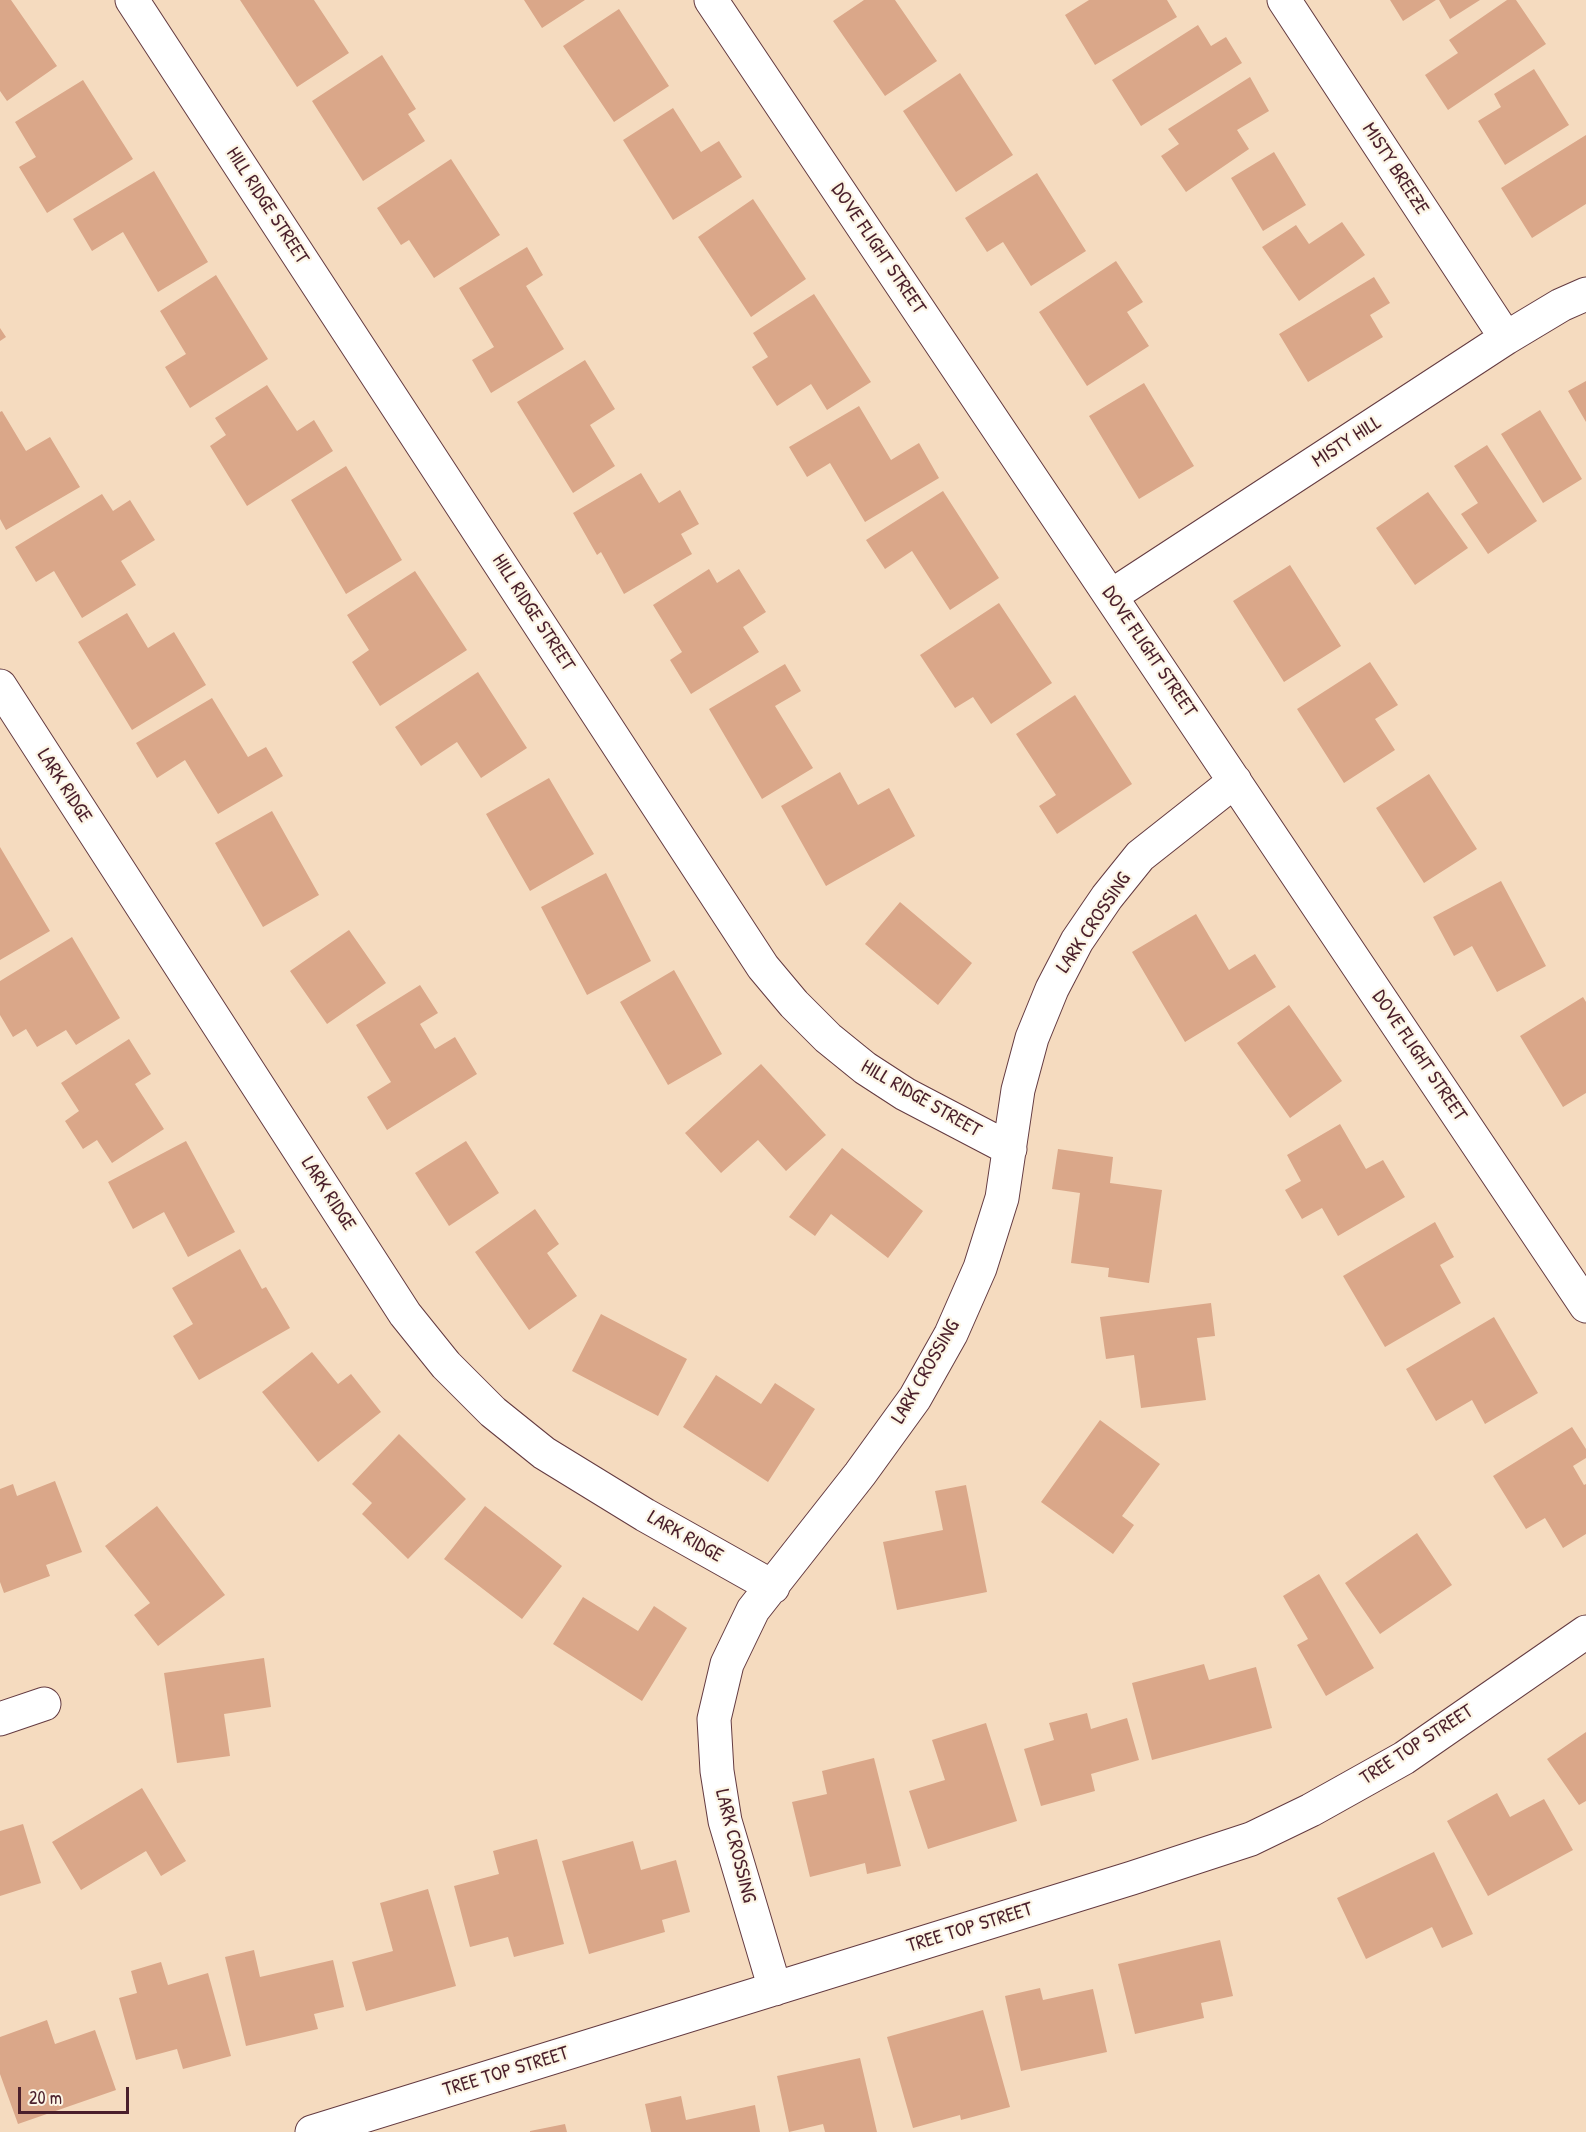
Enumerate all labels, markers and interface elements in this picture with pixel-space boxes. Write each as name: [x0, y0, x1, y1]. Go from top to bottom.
street label: MISTY BREEZE: [1356, 119, 1434, 219]
street label: HILL RIDGE STREET: [220, 143, 314, 269]
street label: DOVE FLIGHT STREET: [825, 179, 931, 319]
street label: MISTY HILL: [1308, 411, 1386, 473]
street label: HILL RIDGE STREET: [486, 550, 580, 676]
street label: DOVE FLIGHT STREET: [1096, 582, 1202, 722]
street label: LARK RIDGE: [31, 745, 97, 827]
street label: LARK CROSSING: [1052, 868, 1136, 978]
street label: DOVE FLIGHT STREET: [1366, 986, 1472, 1126]
street label: HILL RIDGE STREET: [857, 1055, 985, 1143]
street label: LARK RIDGE: [295, 1153, 361, 1235]
street label: LARK CROSSING: [887, 1316, 965, 1428]
street label: LARK RIDGE: [643, 1506, 727, 1568]
street label: TREE TOP STREET: [1356, 1700, 1478, 1790]
street label: LARK CROSSING: [709, 1787, 761, 1905]
street label: TREE TOP STREET: [904, 1898, 1036, 1958]
street label: TREE TOP STREET: [440, 2042, 572, 2102]
scale bar: [21, 2075, 132, 2113]
text: 20 m: [29, 2085, 62, 2110]

